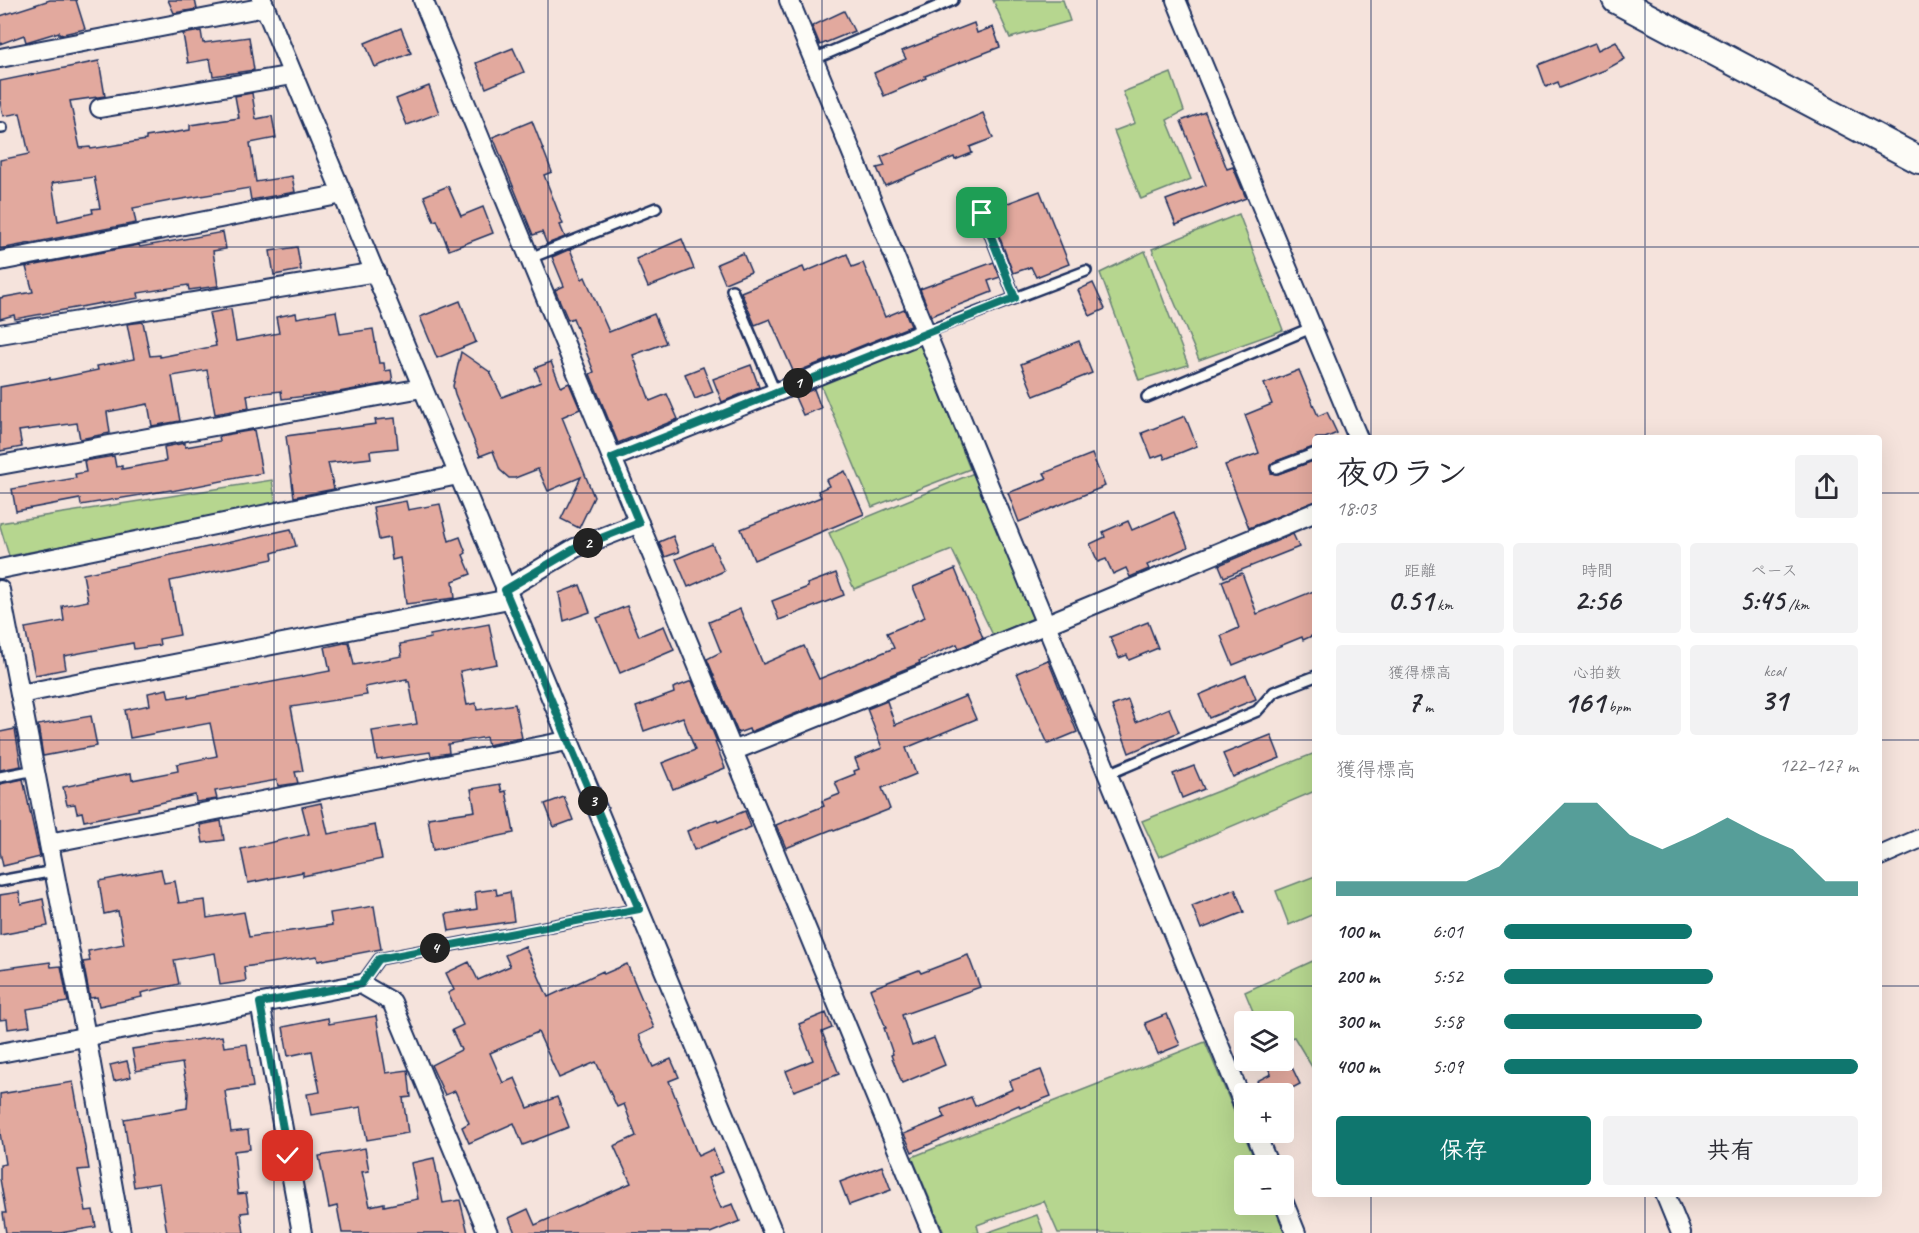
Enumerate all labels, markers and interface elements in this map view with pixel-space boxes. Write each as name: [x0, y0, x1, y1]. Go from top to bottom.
pin: [956, 187, 1007, 238]
icon: arrive: [965, 196, 998, 229]
pin: 1: [783, 368, 813, 398]
text: 1: [794, 373, 802, 393]
text: 夜のラン: [1336, 452, 1468, 494]
button: share: [1795, 455, 1858, 518]
text: 18:03: [1336, 496, 1376, 521]
pin: 2: [573, 528, 603, 558]
text: 2: [584, 533, 592, 553]
text: 距離: [1404, 561, 1436, 581]
text: 時間: [1581, 561, 1613, 581]
text: ペース: [1750, 561, 1798, 581]
text: 0.51: [1387, 581, 1433, 619]
text: 2:56: [1574, 581, 1620, 619]
text: 5:45: [1739, 581, 1784, 619]
text: km: [1433, 595, 1453, 615]
text: /km: [1784, 595, 1809, 615]
text: kcal: [1763, 661, 1785, 681]
text: 獲得標高: [1388, 663, 1452, 683]
text: 心拍数: [1573, 663, 1621, 683]
text: 31: [1761, 681, 1788, 719]
text: 7: [1407, 683, 1420, 721]
text: 161: [1564, 683, 1605, 721]
text: m: [1420, 697, 1433, 717]
text: bpm: [1605, 697, 1630, 717]
text: 122–127 m: [1779, 753, 1858, 778]
text: 獲得標高: [1336, 757, 1416, 782]
pin: 3: [578, 786, 608, 816]
text: 3: [589, 791, 597, 811]
text: 100 m: [1336, 919, 1379, 944]
text: 6:01: [1432, 919, 1463, 944]
pin: 4: [420, 933, 450, 963]
text: 4: [431, 938, 439, 958]
text: 200 m: [1336, 964, 1379, 989]
text: 5:52: [1432, 964, 1463, 989]
text: 300 m: [1336, 1009, 1379, 1034]
text: 5:58: [1432, 1009, 1463, 1034]
map controls: [1234, 1011, 1294, 1215]
button: layers: [1234, 1011, 1294, 1071]
text: 400 m: [1336, 1054, 1379, 1079]
text: 5:09: [1432, 1054, 1463, 1079]
button: +: [1234, 1083, 1294, 1143]
button: 保存: [1336, 1116, 1591, 1185]
button: 共有: [1603, 1116, 1858, 1185]
pin: [262, 1130, 313, 1181]
icon: check: [271, 1139, 304, 1172]
button: −: [1234, 1155, 1294, 1215]

